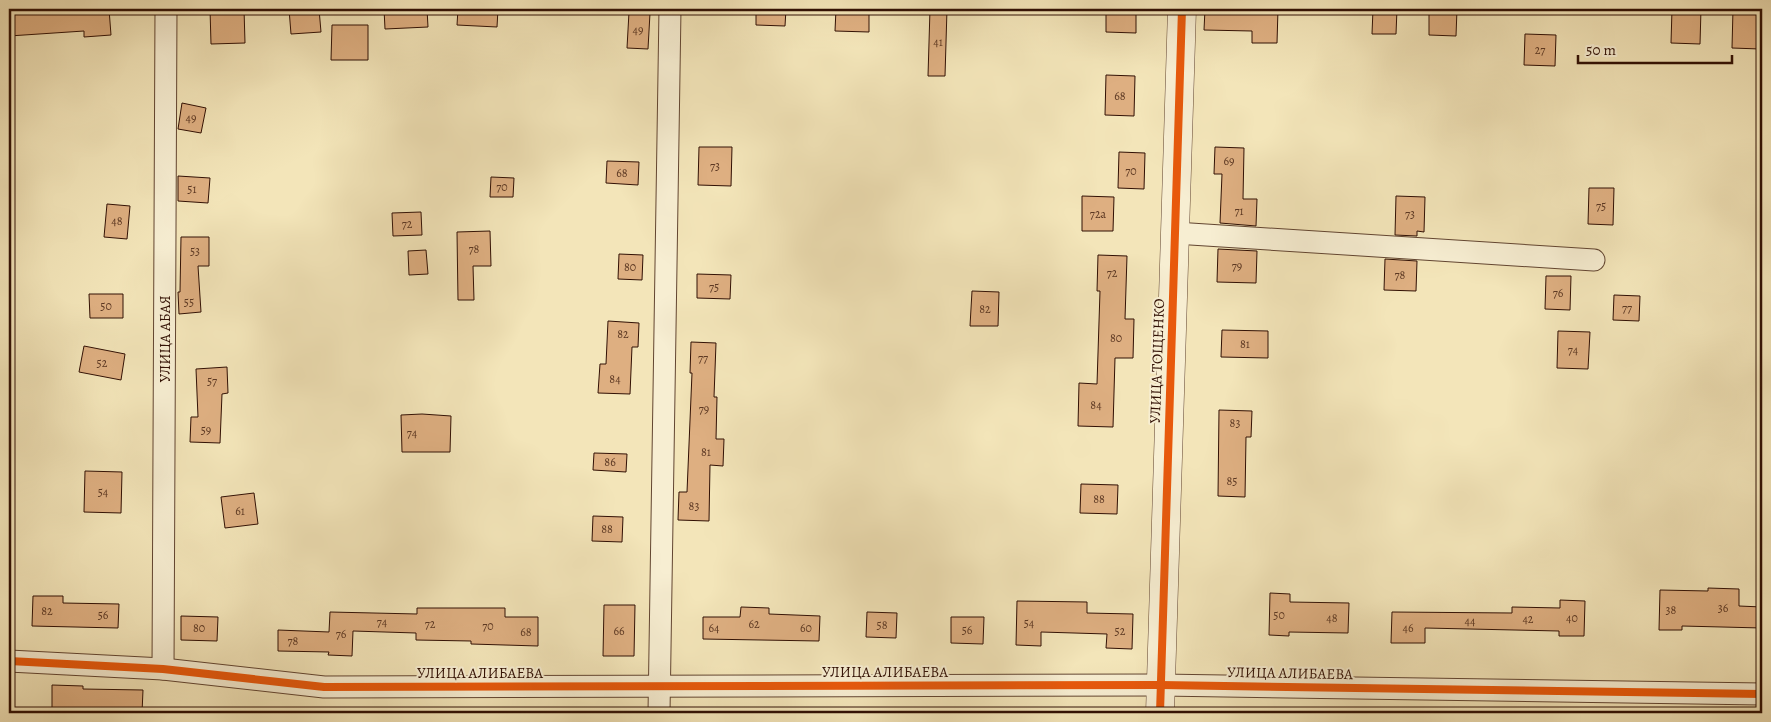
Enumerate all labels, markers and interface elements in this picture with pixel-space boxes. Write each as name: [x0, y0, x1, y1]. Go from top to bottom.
house number: 49: [633, 22, 643, 38]
scale bar: [1578, 32, 1732, 64]
house number: 41: [933, 34, 943, 50]
text: 50 m: [1586, 40, 1616, 60]
house number: 27: [1535, 42, 1546, 58]
house number: 68: [1114, 88, 1126, 104]
house number: 49: [186, 110, 196, 126]
house number: 69: [1223, 153, 1235, 169]
house number: 73: [710, 158, 720, 174]
house number: 70: [1125, 163, 1137, 179]
house number: 68: [616, 165, 628, 181]
house number: 70: [496, 179, 508, 195]
house number: 51: [187, 181, 197, 197]
house number: 75: [1596, 198, 1606, 214]
house number: 71: [1234, 203, 1244, 219]
house number: 72а: [1090, 206, 1107, 222]
house number: 73: [1405, 206, 1415, 222]
house number: 48: [111, 213, 123, 229]
house number: 72: [402, 216, 413, 232]
house number: 78: [469, 241, 480, 257]
house number: 53: [190, 243, 200, 259]
house number: 79: [1232, 258, 1242, 274]
house number: 80: [624, 259, 636, 275]
house number: 72: [1107, 265, 1118, 281]
house number: 78: [1395, 267, 1406, 283]
house number: 75: [709, 279, 719, 295]
house number: 76: [1553, 285, 1564, 301]
house number: 55: [184, 294, 194, 310]
street label: УЛИЦА АБАЯ: [155, 295, 175, 383]
house number: 50: [100, 298, 112, 314]
street label: УЛИЦА ТОЩЕНКО: [1145, 298, 1169, 424]
house number: 77: [1622, 300, 1633, 316]
house number: 82: [979, 301, 991, 317]
house number: 82: [617, 326, 629, 342]
house number: 80: [1110, 330, 1122, 346]
house number: 81: [1240, 336, 1250, 352]
house number: 74: [1568, 342, 1579, 358]
house number: 77: [698, 350, 709, 366]
house number: 52: [97, 355, 108, 371]
house number: 84: [609, 371, 621, 387]
house number: 57: [207, 373, 218, 389]
house number: 84: [1090, 397, 1102, 413]
house number: 79: [699, 401, 709, 417]
house number: 83: [1230, 415, 1240, 431]
house number: 59: [201, 422, 211, 438]
house number: 74: [407, 425, 418, 441]
house number: 81: [701, 444, 711, 460]
house number: 86: [604, 454, 616, 470]
house number: 85: [1227, 473, 1237, 489]
house number: 54: [98, 484, 109, 500]
house number: 88: [1093, 491, 1105, 507]
house number: 83: [689, 498, 699, 514]
house number: 61: [235, 503, 245, 519]
house number: 88: [601, 521, 613, 537]
house number: 36: [1718, 600, 1729, 616]
house number: 38: [1666, 602, 1677, 618]
house number: 82: [41, 603, 53, 619]
house number: 56: [98, 607, 109, 623]
house number: 50: [1273, 607, 1285, 623]
house number: 48: [1326, 610, 1338, 626]
house number: 40: [1566, 610, 1578, 626]
house number: 42: [1522, 611, 1534, 627]
house number: 44: [1465, 613, 1476, 629]
house number: 74: [377, 614, 388, 630]
house number: 54: [1024, 615, 1035, 631]
house number: 72: [425, 616, 436, 632]
house number: 62: [748, 616, 760, 632]
house number: 58: [877, 617, 888, 633]
house number: 70: [482, 618, 494, 634]
house number: 80: [193, 620, 205, 636]
house number: 64: [709, 620, 720, 636]
house number: 60: [800, 620, 812, 636]
house number: 46: [1403, 620, 1414, 636]
house number: 56: [962, 622, 973, 638]
house number: 66: [613, 623, 625, 639]
house number: 52: [1115, 623, 1126, 639]
house number: 68: [520, 624, 532, 640]
house number: 76: [336, 626, 347, 642]
house number: 78: [288, 633, 299, 649]
street label: УЛИЦА АЛИБАЕВА: [822, 662, 948, 682]
street label: УЛИЦА АЛИБАЕВА: [1227, 662, 1353, 684]
street label: УЛИЦА АЛИБАЕВА: [417, 663, 543, 683]

